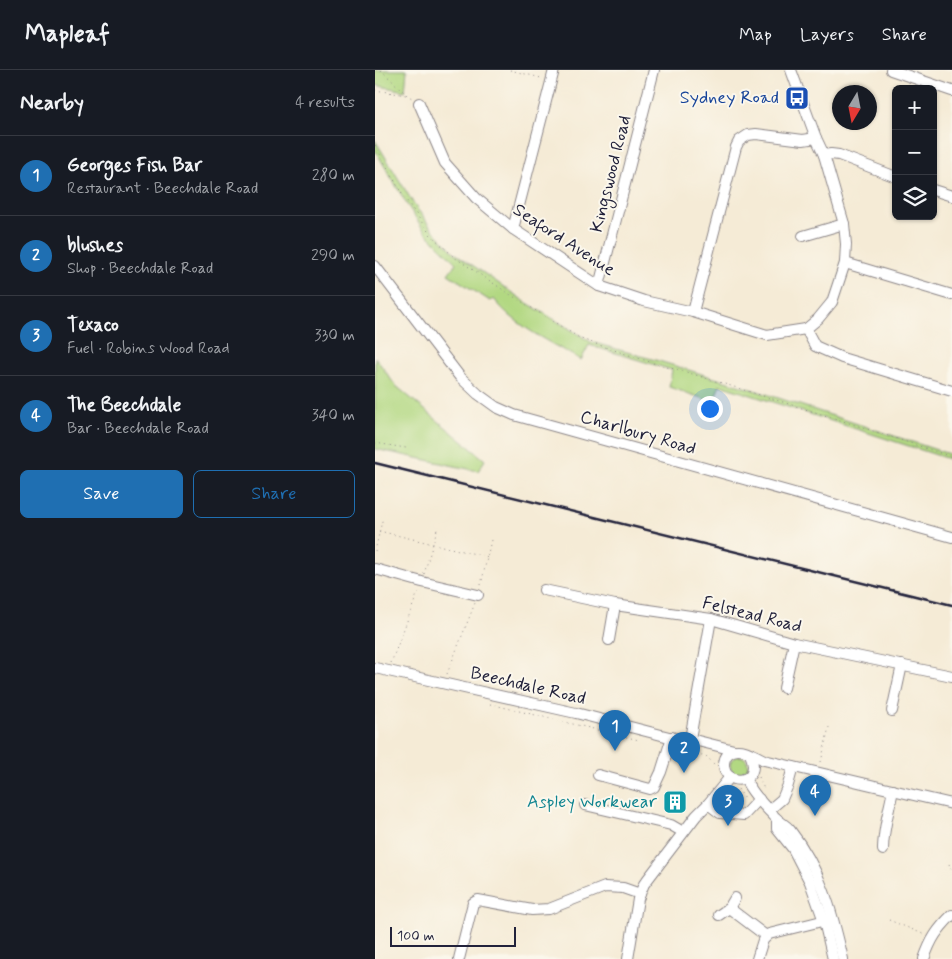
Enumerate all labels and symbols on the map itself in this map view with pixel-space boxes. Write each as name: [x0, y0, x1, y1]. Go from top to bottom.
bus stop icon: Sydney Road: [784, 85, 810, 111]
north arrow: [832, 85, 877, 130]
place label: Sydney Road: [680, 86, 779, 110]
street label: Kingswood Road: [585, 113, 638, 235]
street label: Seaford Avenue: [507, 198, 620, 284]
your location: [697, 396, 723, 422]
street label: Charlbury Road: [577, 405, 699, 461]
street label: Felstead Road: [700, 591, 804, 639]
street label: Beechdale Road: [468, 661, 588, 711]
pin: 1: [599, 710, 631, 751]
pin: 2: [668, 732, 700, 773]
pin: 4: [799, 775, 831, 816]
pin: 3: [712, 785, 744, 826]
building icon: Aspley Workwear: [662, 789, 688, 815]
place label: Aspley Workwear: [527, 790, 658, 814]
scale bar: [390, 924, 516, 947]

